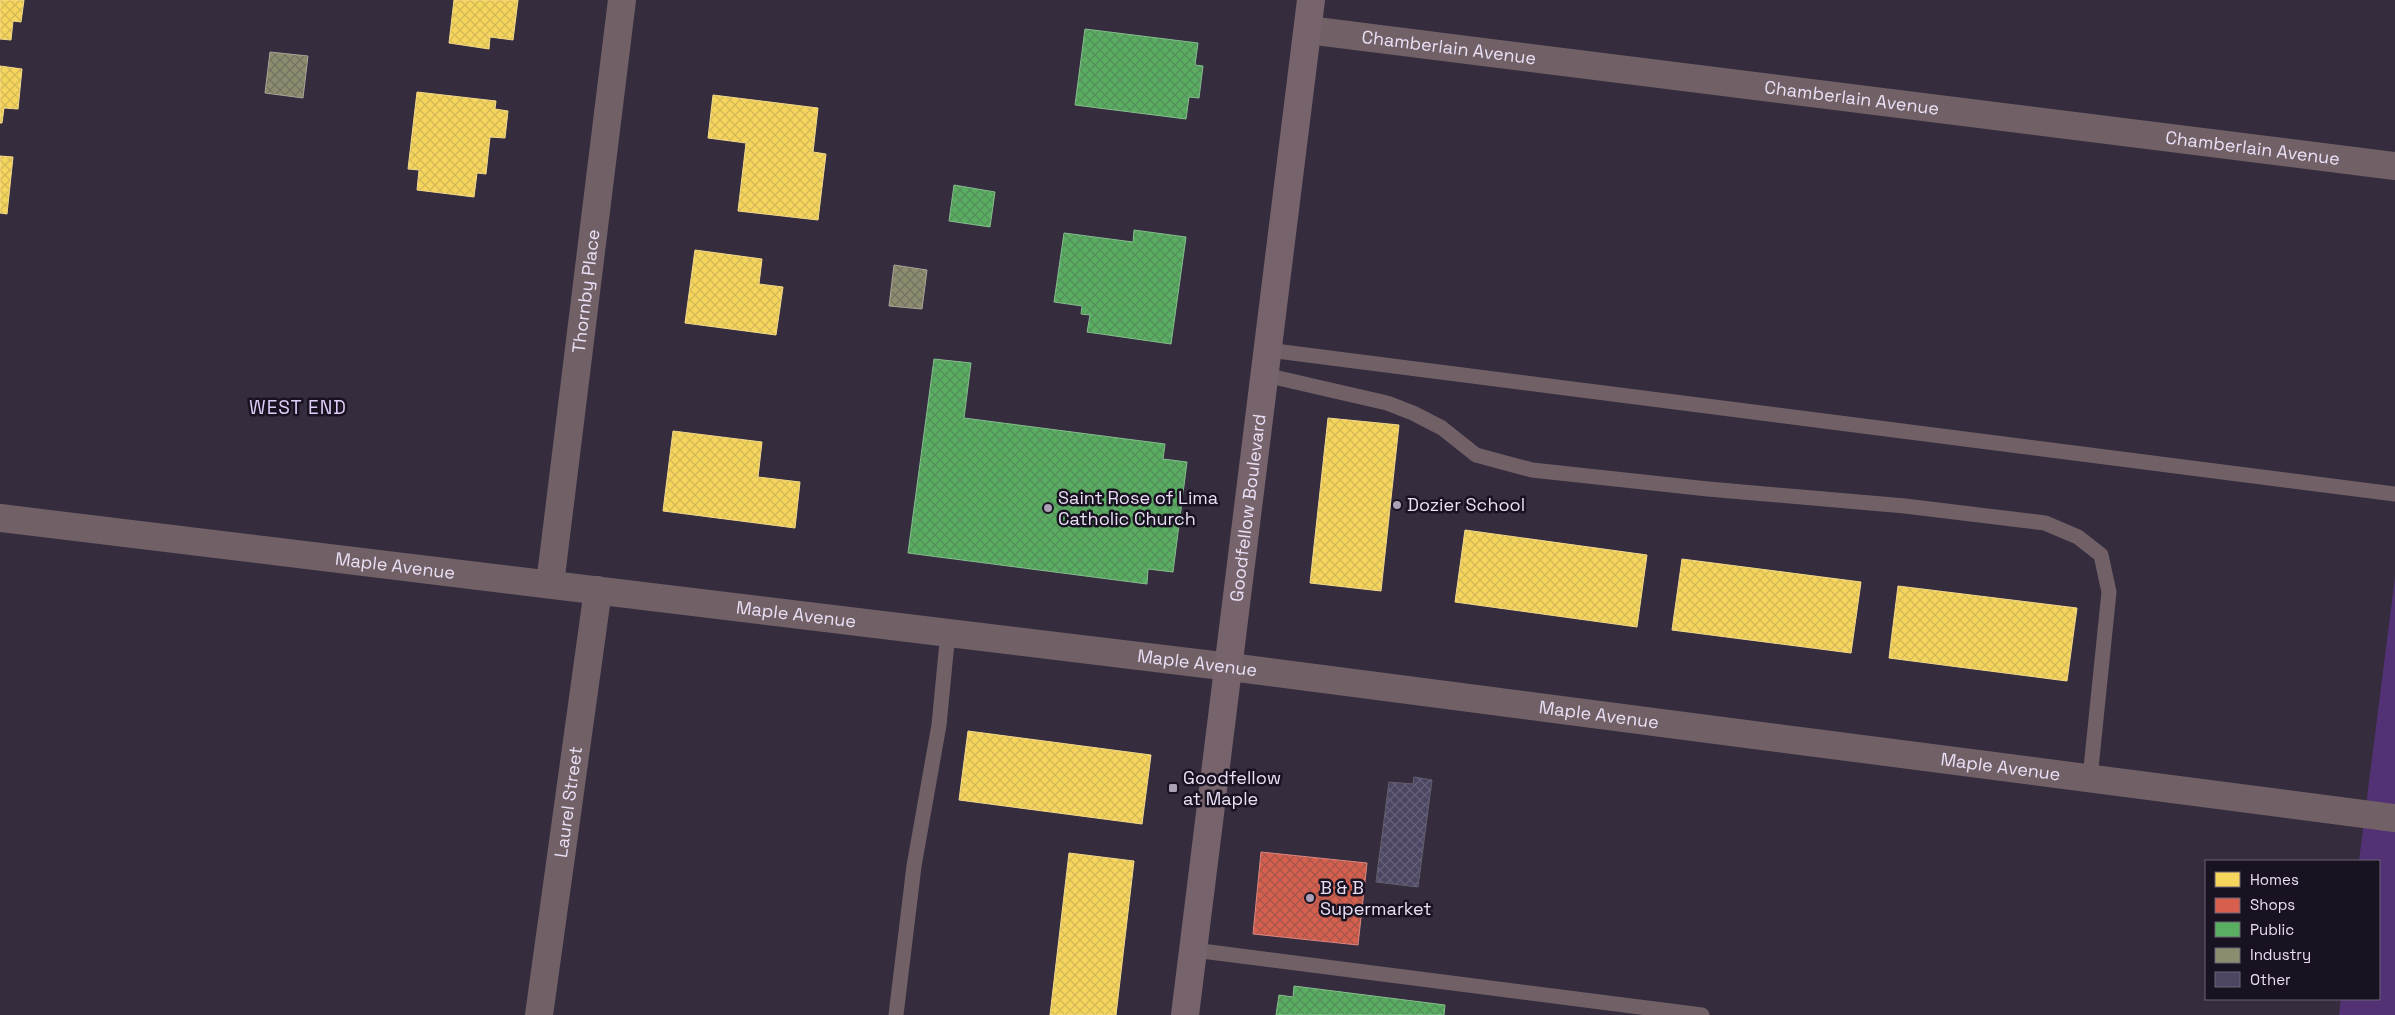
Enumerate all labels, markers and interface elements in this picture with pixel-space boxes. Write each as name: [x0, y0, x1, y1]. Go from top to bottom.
street label: Chamberlain Avenue: [1360, 25, 1538, 69]
street label: Chamberlain Avenue: [1763, 75, 1940, 120]
street label: Chamberlain Avenue: [2164, 125, 2341, 170]
street label: Thornby Place: [567, 228, 605, 354]
district label: WEST END: [249, 395, 347, 420]
street label: Goodfellow Boulevard: [1224, 412, 1271, 603]
place label: Saint Rose of Lima Catholic Church: [1058, 486, 1218, 530]
place label: Dozier School: [1407, 493, 1525, 516]
marker: Dozier School: [1391, 499, 1403, 511]
marker: Saint Rose of Lima Catholic Church: [1042, 502, 1054, 514]
street label: Maple Avenue: [334, 547, 456, 584]
street label: Maple Avenue: [735, 595, 857, 633]
street label: Maple Avenue: [1136, 644, 1259, 681]
street label: Maple Avenue: [1538, 695, 1660, 733]
street label: Laurel Street: [549, 745, 587, 859]
street label: Maple Avenue: [1939, 747, 2062, 786]
place label: Goodfellow at Maple: [1183, 766, 1281, 810]
marker: Goodfellow at Maple: [1167, 782, 1179, 794]
legend: [2205, 860, 2380, 1000]
text: Homes: [2250, 870, 2299, 889]
place label: B & B Supermarket: [1320, 876, 1432, 920]
marker: B & B Supermarket: [1304, 892, 1316, 904]
text: Shops: [2250, 895, 2295, 914]
text: Public: [2250, 920, 2294, 939]
text: Industry: [2250, 945, 2311, 964]
text: Other: [2250, 970, 2291, 989]

